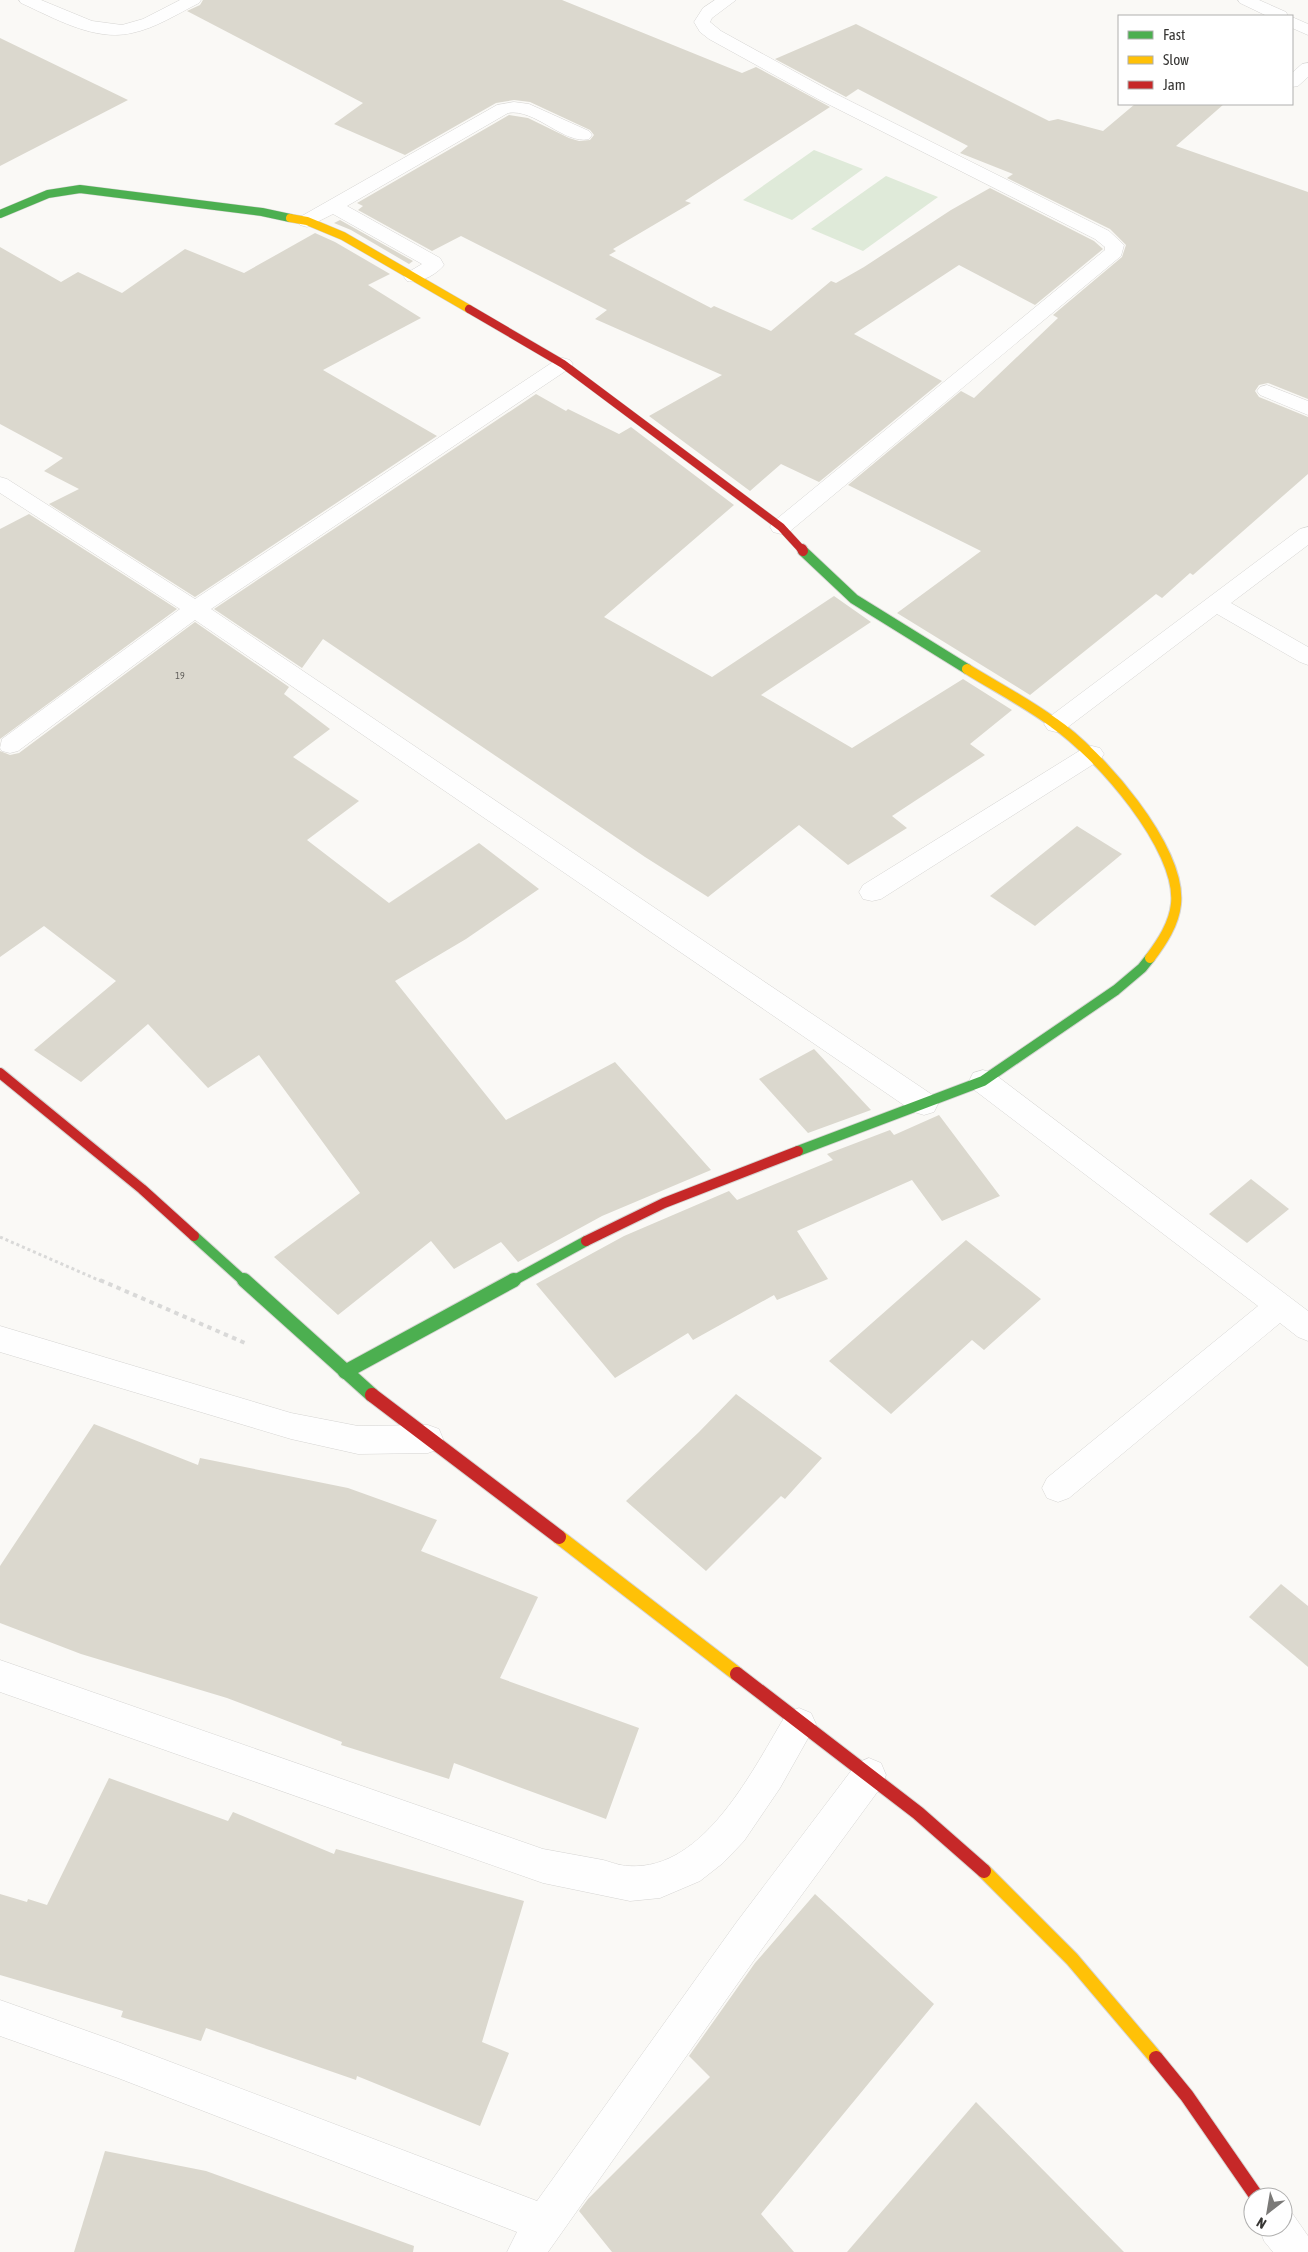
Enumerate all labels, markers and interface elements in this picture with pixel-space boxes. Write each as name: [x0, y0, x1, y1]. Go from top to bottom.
legend: [1118, 15, 1293, 105]
text: Fast: [1163, 26, 1185, 43]
text: Slow: [1163, 51, 1189, 68]
text: Jam: [1163, 76, 1186, 93]
house number: 19: [175, 670, 185, 681]
north arrow: [1243, 2187, 1293, 2237]
text: N: [1254, 2214, 1269, 2232]

